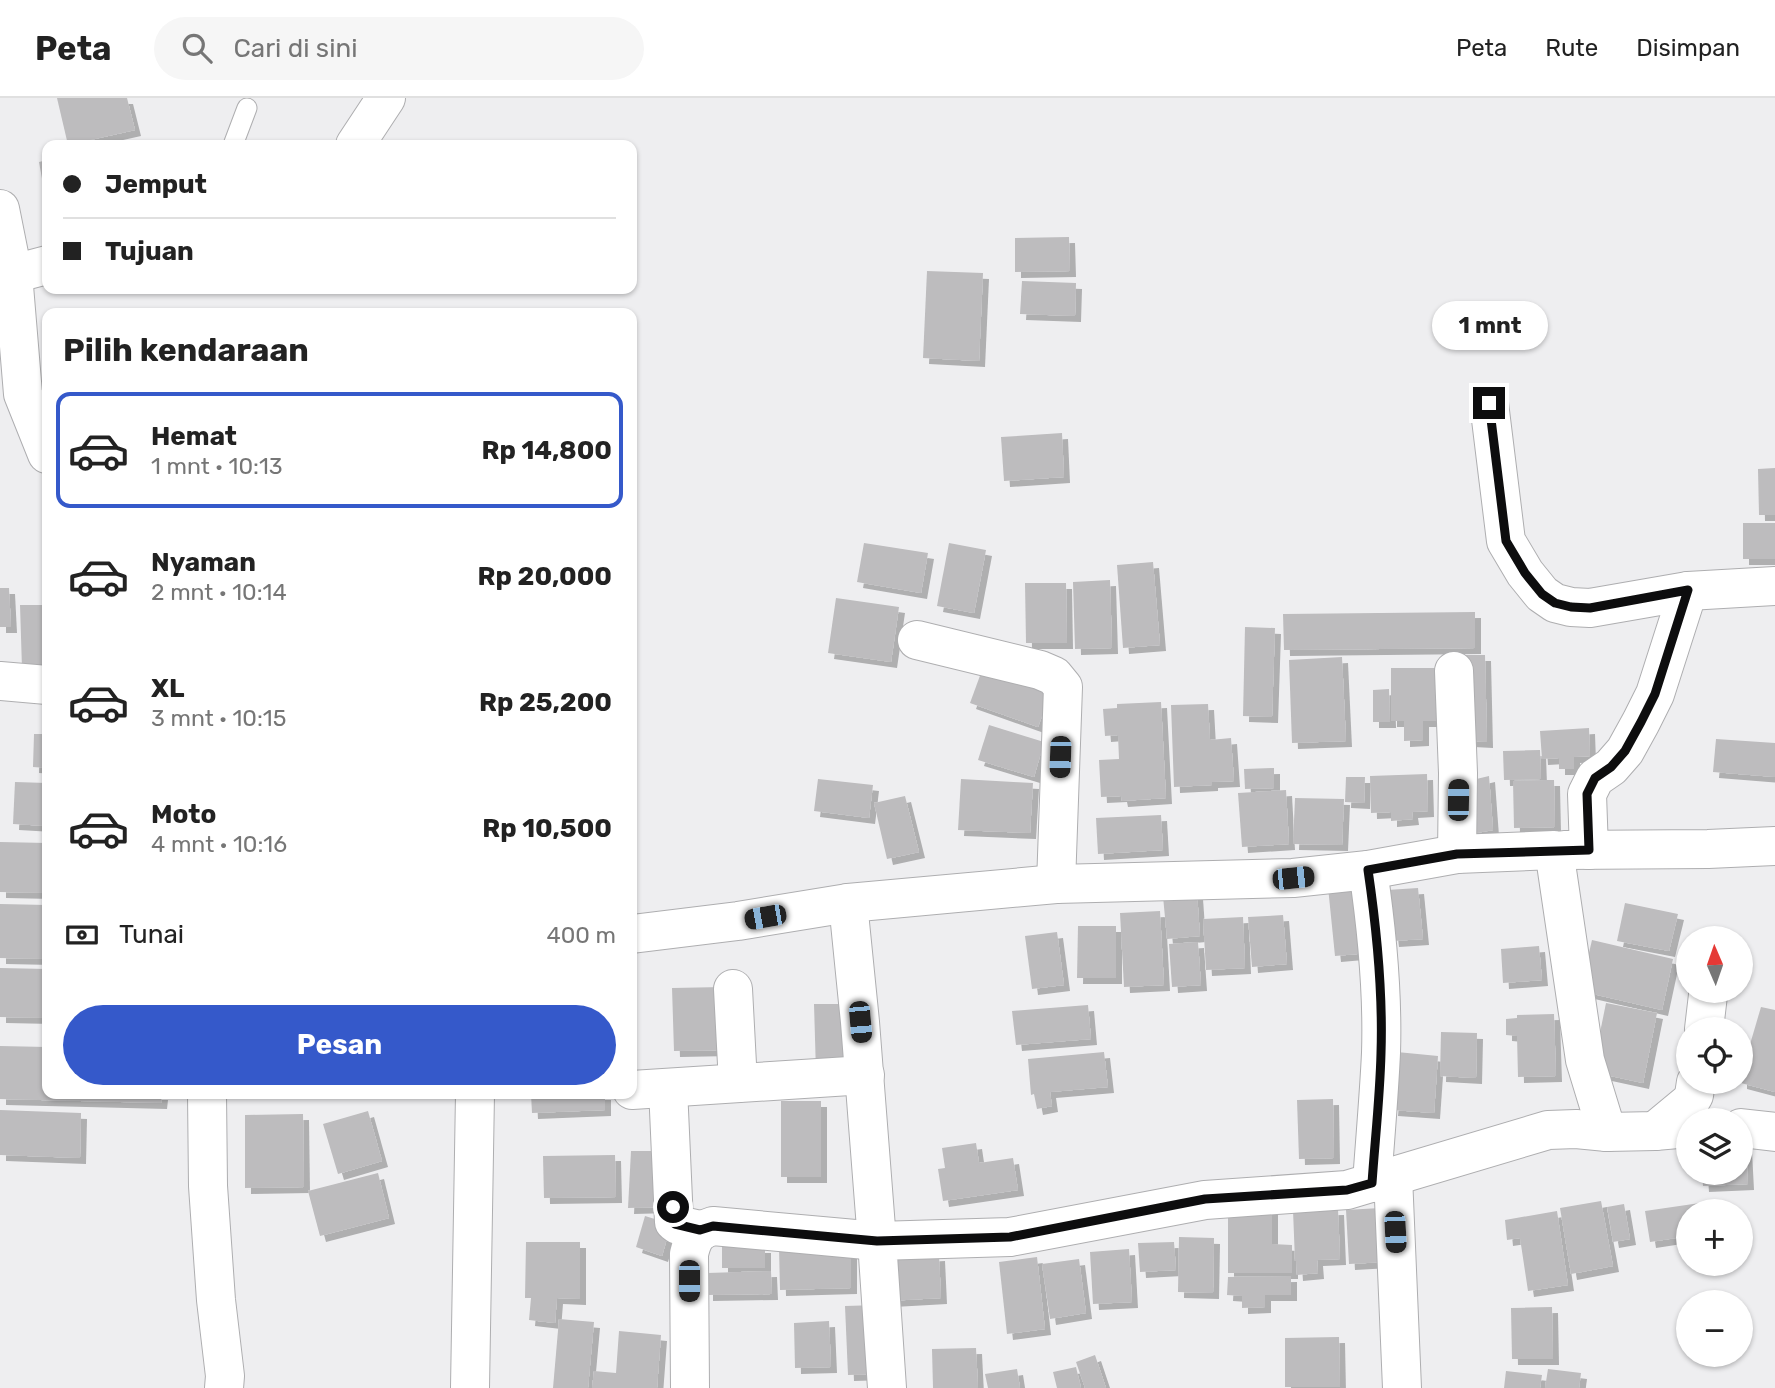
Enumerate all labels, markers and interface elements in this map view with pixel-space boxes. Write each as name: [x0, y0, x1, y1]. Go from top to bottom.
search box: [154, 17, 644, 80]
text: Peta: [35, 29, 112, 68]
icon: search: [178, 29, 216, 67]
text: Cari di sini: [234, 33, 357, 64]
text: Peta: [1456, 34, 1507, 62]
text: Rute: [1545, 34, 1598, 62]
text: Disimpan: [1636, 34, 1740, 62]
text: Jemput: [105, 169, 207, 200]
text: Tujuan: [105, 236, 194, 267]
callout: 1 mnt: [1431, 302, 1547, 350]
text: 1 mnt: [1459, 311, 1521, 339]
text: Pilih kendaraan: [63, 331, 309, 369]
route end: [1473, 387, 1505, 419]
icon: car: [67, 419, 130, 482]
text: Hemat: [151, 421, 237, 452]
text: Rp 14,800: [482, 435, 612, 466]
text: 1 mnt · 10:13: [151, 452, 283, 480]
icon: car: [67, 545, 130, 608]
text: Nyaman: [151, 547, 256, 578]
text: Rp 20,000: [478, 561, 612, 592]
text: 2 mnt · 10:14: [151, 578, 287, 606]
icon: car: [67, 671, 130, 734]
text: XL: [151, 673, 184, 704]
text: Rp 25,200: [479, 687, 612, 718]
text: 3 mnt · 10:15: [151, 704, 286, 732]
car: [1049, 736, 1072, 778]
car: [1448, 779, 1469, 821]
icon: car: [67, 797, 130, 860]
text: Moto: [151, 799, 216, 830]
text: Rp 10,500: [482, 813, 612, 844]
text: 4 mnt · 10:16: [151, 830, 287, 858]
car: [1272, 865, 1315, 891]
car: [743, 903, 788, 931]
icon: cash: [63, 916, 101, 954]
text: Tunai: [119, 919, 184, 950]
text: 400 m: [546, 921, 616, 949]
north arrow: [1676, 926, 1754, 1003]
map controls: [1676, 926, 1753, 1367]
car: [848, 1000, 873, 1044]
button: Pesan: [63, 1005, 616, 1085]
button: locate: [1676, 1017, 1753, 1094]
button: layers: [1676, 1108, 1753, 1185]
route start: [657, 1191, 689, 1223]
button: +: [1676, 1199, 1753, 1276]
car: [1384, 1210, 1407, 1254]
car: [679, 1260, 700, 1302]
button: −: [1676, 1290, 1753, 1367]

